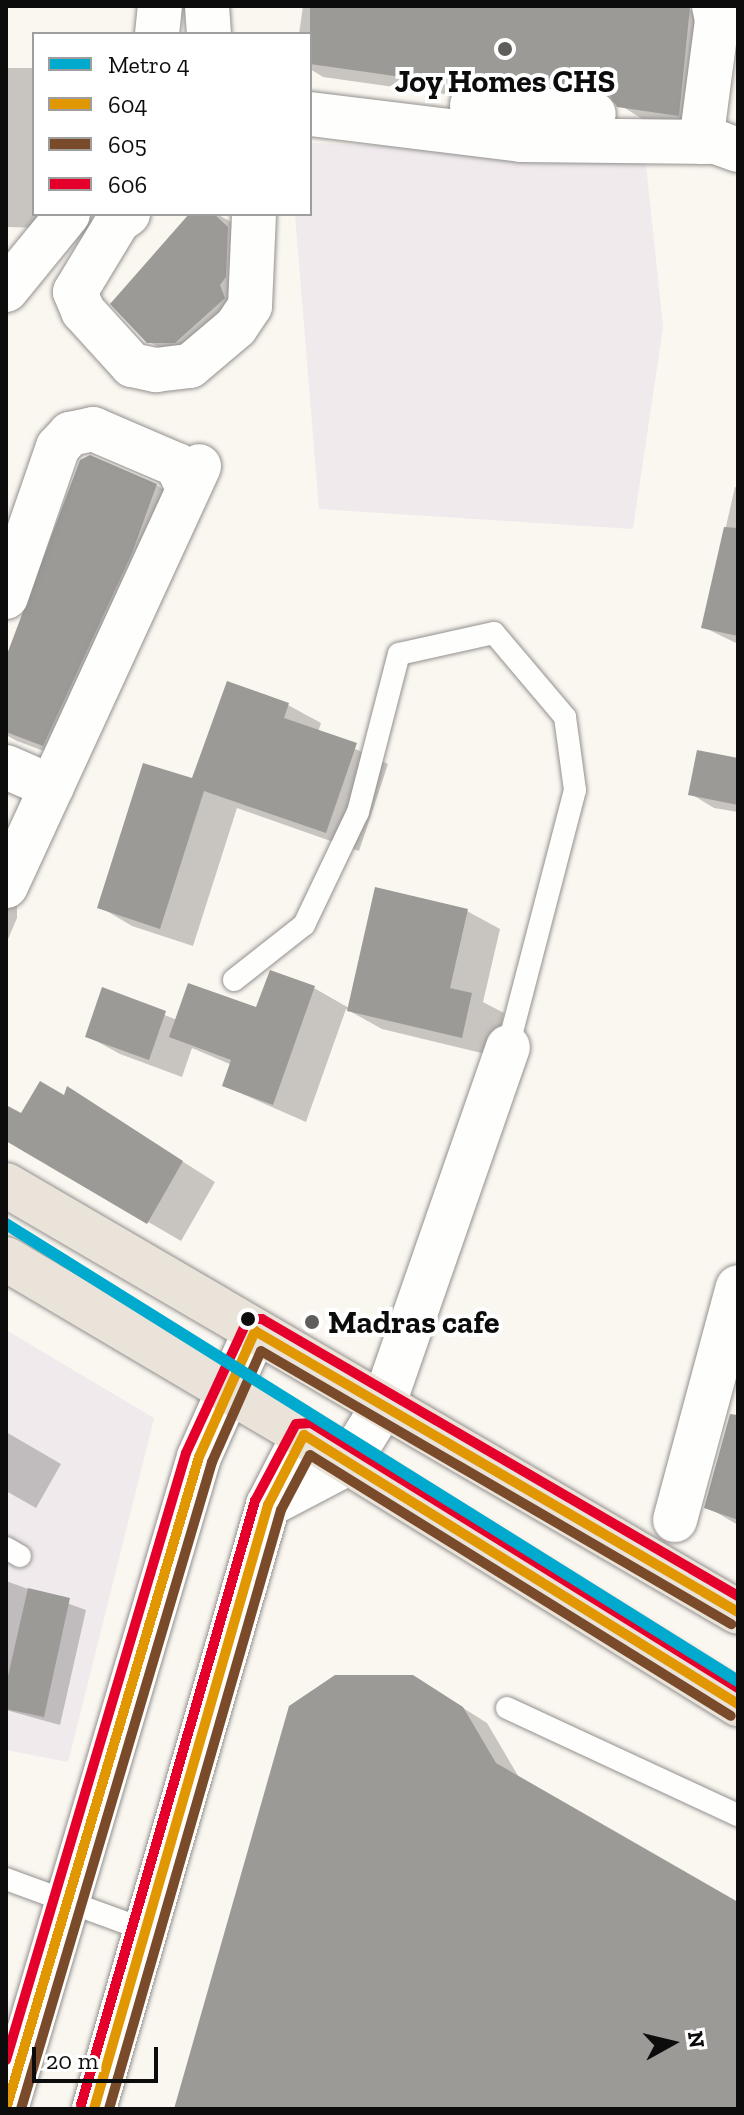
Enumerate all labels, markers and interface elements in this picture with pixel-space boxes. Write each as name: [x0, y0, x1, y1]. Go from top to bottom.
legend: [32, 32, 312, 216]
marker: Joy Homes CHS: [496, 40, 514, 58]
text: Metro 4: [108, 50, 190, 79]
place label: Joy Homes CHS: [394, 62, 616, 100]
text: 604: [108, 90, 148, 119]
text: 605: [108, 130, 147, 159]
text: 606: [108, 170, 147, 199]
place label: Madras cafe: [328, 1303, 499, 1341]
unlabelled marker: [240, 1311, 256, 1327]
marker: Madras cafe: [303, 1313, 321, 1331]
north arrow: [632, 2003, 712, 2083]
text: N: [682, 2029, 711, 2050]
scale bar: [36, 2031, 162, 2081]
text: 20 m: [46, 2046, 98, 2075]

